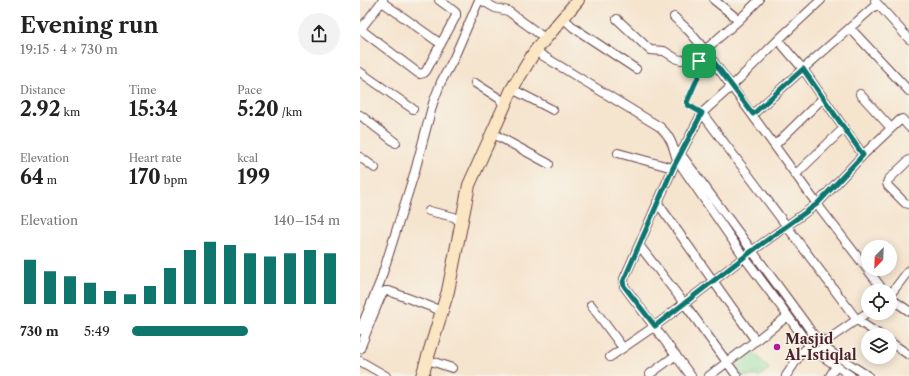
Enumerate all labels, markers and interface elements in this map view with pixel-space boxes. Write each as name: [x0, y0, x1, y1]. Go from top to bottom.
text: Evening run: [20, 12, 159, 39]
button: share: [298, 13, 340, 55]
text: 19:15 · 4 × 730 m: [20, 41, 118, 57]
pin: [682, 44, 716, 78]
icon: arrive: [688, 50, 710, 72]
text: Distance: [20, 83, 66, 97]
text: Time: [129, 83, 156, 97]
text: Pace: [237, 83, 262, 97]
text: 2.92: [20, 97, 61, 121]
text: 15:34: [129, 97, 178, 121]
text: 5:20: [237, 97, 279, 121]
text: km: [61, 105, 80, 119]
text: /km: [279, 105, 302, 119]
text: Elevation: [20, 151, 69, 165]
text: Heart rate: [129, 151, 182, 165]
text: kcal: [237, 151, 258, 165]
text: 64: [20, 165, 44, 189]
text: 170: [129, 165, 161, 189]
text: 199: [237, 165, 270, 189]
text: m: [44, 173, 57, 187]
text: bpm: [161, 173, 187, 187]
text: Elevation: [20, 212, 78, 228]
text: 140–154 m: [274, 212, 340, 228]
north arrow: [861, 240, 897, 276]
map controls: [861, 240, 897, 364]
button: locate: [861, 284, 897, 320]
text: 730 m: [20, 323, 59, 339]
text: 5:49: [84, 323, 110, 339]
button: layers: [861, 328, 897, 364]
place label: Masjid Al-Istiqlal: [784, 330, 857, 364]
marker: Masjid Al-Istiqlal: [772, 342, 782, 352]

